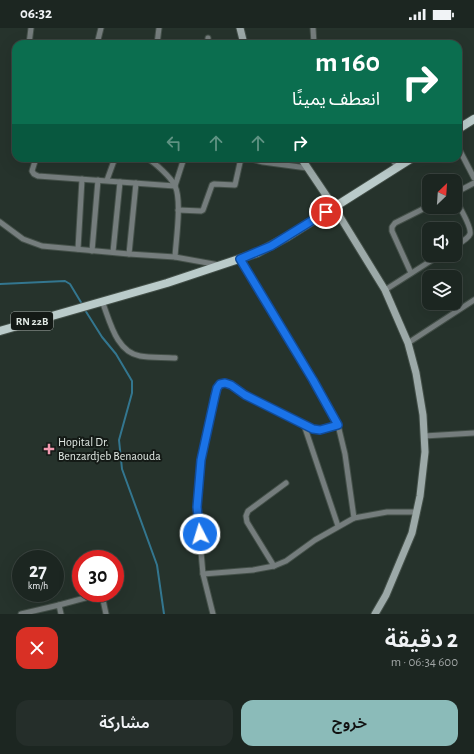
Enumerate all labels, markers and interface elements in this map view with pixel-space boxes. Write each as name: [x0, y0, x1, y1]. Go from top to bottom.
text: 06:32: [20, 6, 52, 21]
text: 160 m: [315, 49, 380, 77]
icon: right: [394, 56, 446, 108]
text: انعطف يمينًا: [292, 91, 380, 109]
icon: left: [163, 132, 185, 154]
icon: ahead: [205, 132, 227, 154]
icon: ahead: [247, 132, 269, 154]
icon: right: [289, 132, 311, 154]
north arrow: [422, 174, 462, 214]
map controls: [422, 174, 462, 310]
pin: [309, 195, 343, 229]
icon: arrive: [315, 201, 337, 223]
button: sound: [422, 222, 462, 262]
button: layers: [422, 270, 462, 310]
road number: RN 22B: [11, 312, 53, 330]
place label: Hopital Dr. Benzardjeb Benaouda: [58, 436, 161, 463]
marker: Hopital Dr. Benzardjeb Benaouda: [43, 443, 55, 455]
position arrow: [179, 513, 221, 555]
speed limit sign: 30: [72, 550, 124, 602]
text: 27: [29, 561, 47, 581]
text: km/h: [28, 581, 48, 591]
button: close: [16, 627, 58, 669]
text: 2 دقيقة: [385, 628, 458, 652]
text: 600 m · 06:34: [391, 656, 458, 669]
button: مشاركة: [16, 700, 233, 746]
button: خروج: [241, 700, 458, 746]

